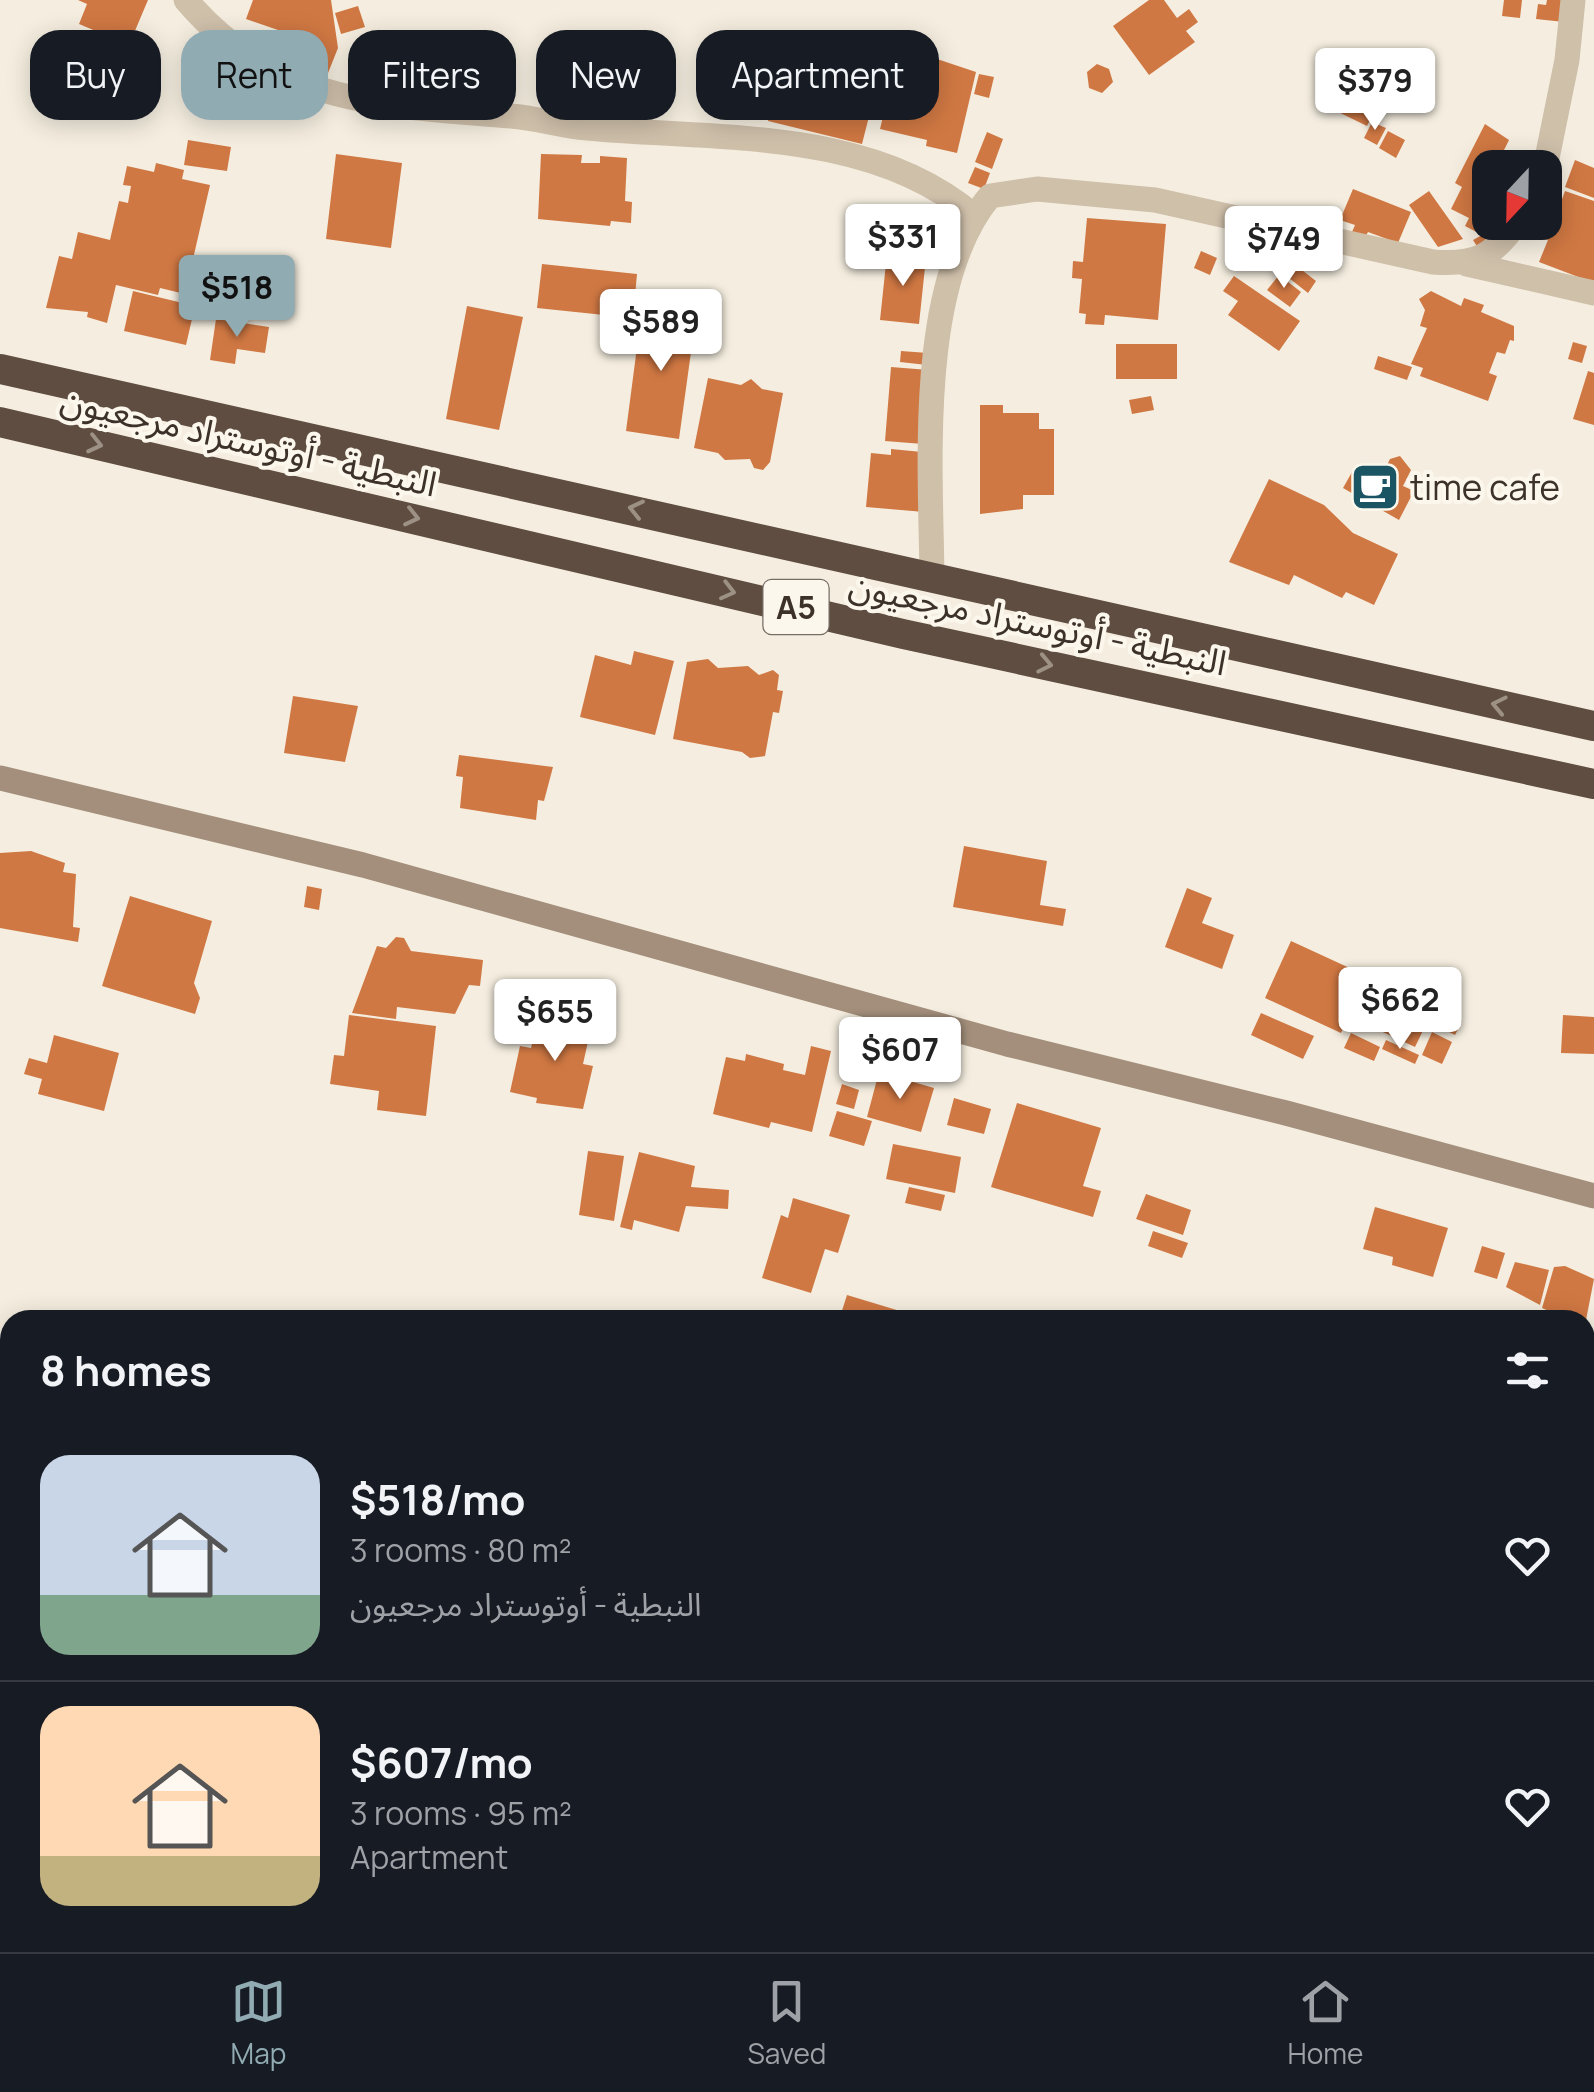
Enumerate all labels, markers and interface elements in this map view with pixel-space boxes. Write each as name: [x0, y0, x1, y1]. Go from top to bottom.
chip: Buy: [30, 30, 161, 120]
chip: Rent: [181, 30, 328, 120]
chip: Filters: [348, 30, 516, 120]
chip: New: [536, 30, 676, 120]
chip: Apartment: [696, 30, 939, 120]
pin: $379: [1316, 48, 1434, 133]
text: $379: [1337, 58, 1413, 102]
north arrow: [1472, 150, 1562, 240]
map controls: [1472, 150, 1562, 240]
pin: $331: [844, 204, 962, 289]
pin: $749: [1225, 206, 1343, 291]
text: $331: [867, 214, 939, 258]
text: $749: [1247, 216, 1321, 260]
pin: $518: [178, 255, 296, 340]
text: $518: [201, 265, 273, 309]
pin: $589: [602, 289, 720, 374]
text: $589: [622, 299, 700, 343]
street label: النبطية - أوتوستراد مرجعيون: [56, 374, 442, 508]
one-way arrow: [86, 432, 103, 453]
cafe icon: time cafe: [1349, 461, 1401, 513]
place label: time cafe: [1410, 463, 1560, 511]
one-way arrow: [628, 500, 645, 521]
one-way arrow: [403, 505, 420, 526]
street label: النبطية - أوتوستراد مرجعيون: [845, 560, 1231, 686]
one-way arrow: [719, 579, 736, 600]
road number: A5: [764, 580, 828, 634]
one-way arrow: [1036, 652, 1053, 673]
one-way arrow: [1491, 695, 1508, 716]
pin: $662: [1341, 967, 1459, 1052]
text: $662: [1361, 977, 1439, 1021]
pin: $655: [496, 979, 614, 1064]
text: $655: [516, 989, 594, 1033]
pin: $607: [841, 1017, 959, 1102]
text: $607: [861, 1027, 939, 1071]
text: 8 homes: [40, 1341, 212, 1399]
icon: filters: [1500, 1343, 1555, 1398]
text: $518/mo: [350, 1470, 525, 1528]
icon: home: [120, 1495, 240, 1615]
text: 3 rooms · 80 m²: [350, 1528, 572, 1572]
icon: heart: [1500, 1528, 1555, 1583]
text: النبطية - أوتوستراد مرجعيون: [350, 1582, 702, 1626]
text: $607/mo: [350, 1733, 533, 1791]
icon: home: [120, 1746, 240, 1866]
icon: heart: [1500, 1779, 1555, 1834]
text: 3 rooms · 95 m²: [350, 1791, 572, 1835]
text: Apartment: [350, 1835, 508, 1879]
tab: Map: [231, 1974, 286, 2072]
tab: Saved: [748, 1974, 826, 2072]
tab: Home: [1288, 1974, 1363, 2072]

